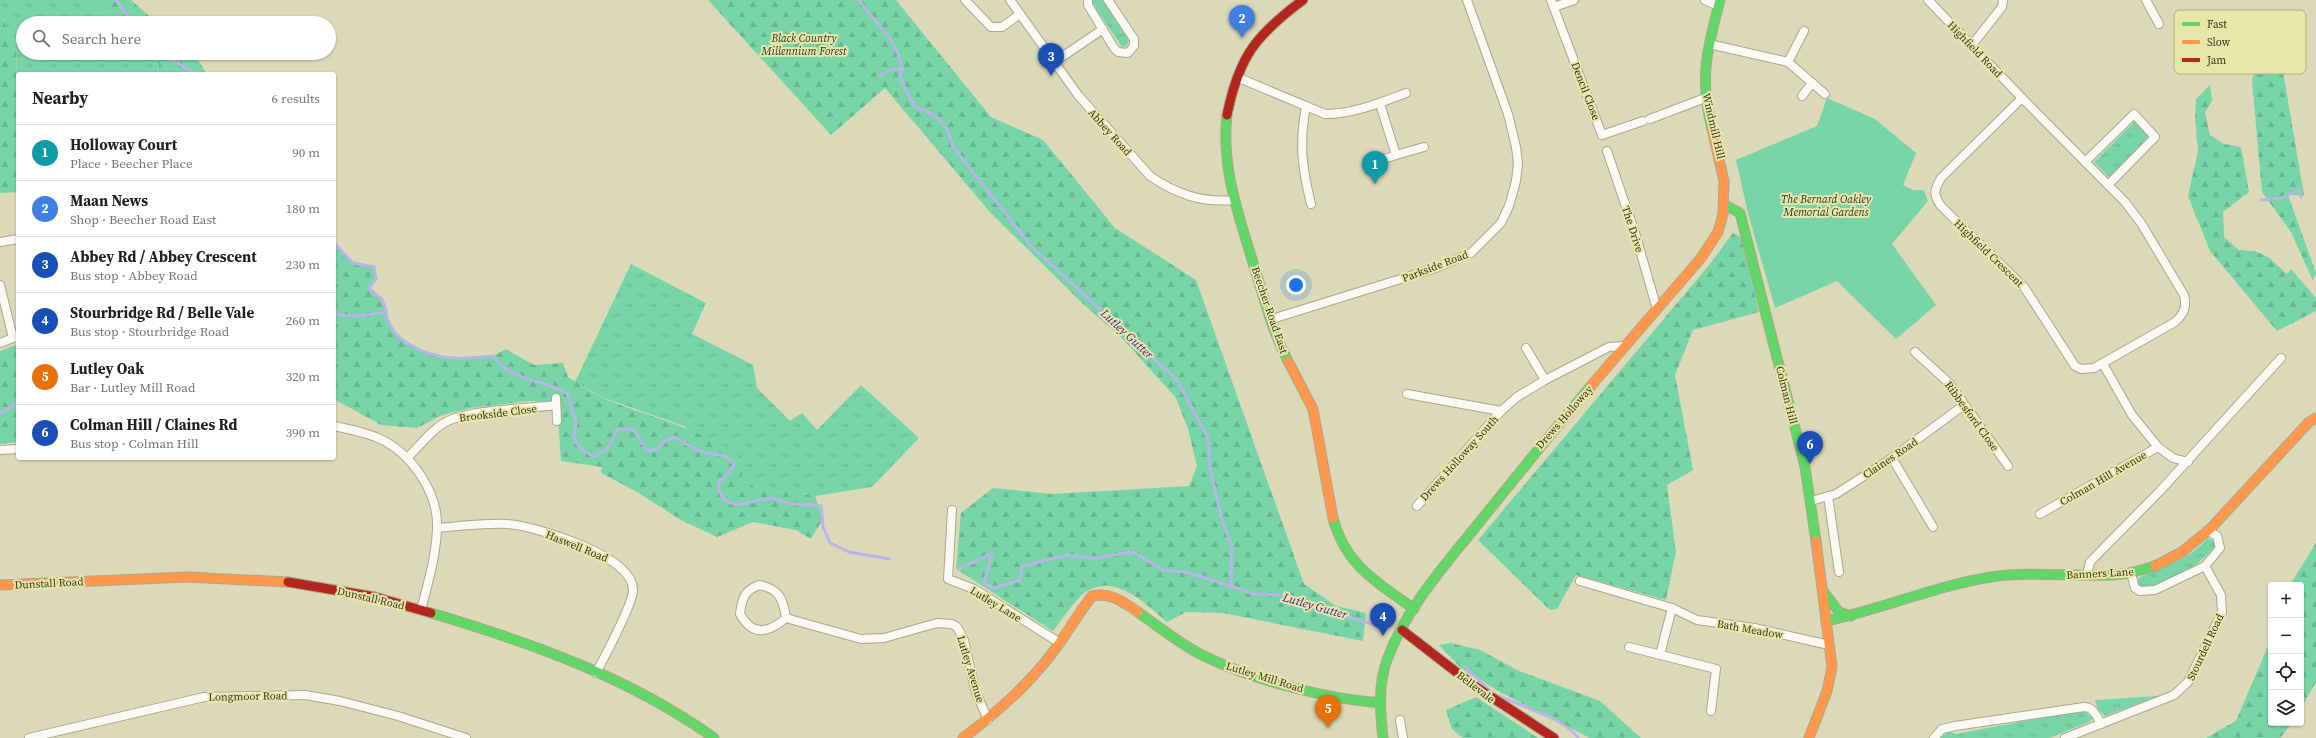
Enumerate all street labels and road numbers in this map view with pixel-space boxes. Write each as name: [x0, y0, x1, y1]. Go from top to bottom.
street label: Highfield Road: [1944, 18, 2006, 81]
street label: Dencil Close: [1568, 60, 1604, 123]
street label: Windmill Hill: [1699, 92, 1728, 161]
street label: Abbey Road: [1084, 106, 1135, 160]
street label: The Drive: [1618, 204, 1647, 255]
street label: Highfield Crescent: [1951, 216, 2027, 291]
street label: Parkside Road: [1400, 247, 1471, 286]
street label: Beecher Road East: [1248, 265, 1292, 356]
street label: Colman Hill: [1772, 365, 1801, 426]
street label: Ribbesford Close: [1941, 378, 2002, 455]
street label: Drews Holloway: [1533, 382, 1596, 452]
street label: Brookside Close: [458, 401, 538, 426]
street label: Drews Holloway South: [1417, 412, 1502, 504]
street label: Claines Road: [1860, 434, 1921, 482]
street label: Colman Hill Avenue: [2057, 447, 2150, 509]
street label: Haswell Road: [543, 527, 611, 566]
street label: Banners Lane: [2066, 564, 2135, 583]
street label: Dunstall Road: [14, 574, 85, 593]
street label: Dunstall Road: [336, 583, 407, 614]
street label: Lutley Lane: [967, 583, 1025, 626]
street label: Stourdell Road: [2183, 611, 2228, 683]
street label: Bath Meadow: [1716, 616, 1785, 643]
street label: Lutley Avenue: [953, 634, 988, 705]
street label: Lutley Mill Road: [1224, 659, 1306, 697]
street label: Bellevale: [1453, 668, 1498, 707]
street label: Longmoor Road: [208, 688, 288, 705]

